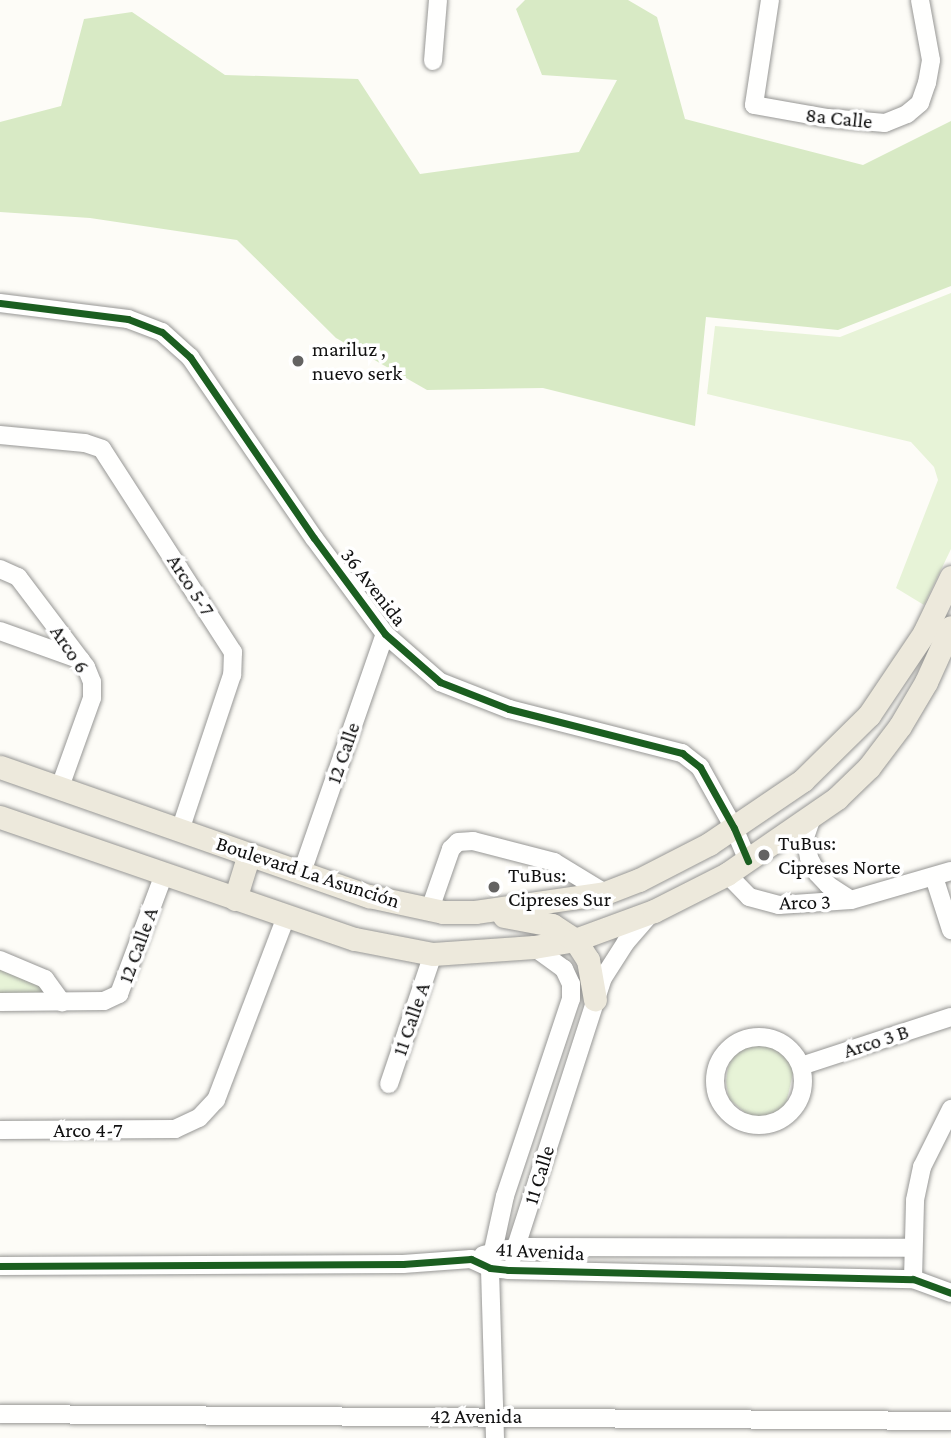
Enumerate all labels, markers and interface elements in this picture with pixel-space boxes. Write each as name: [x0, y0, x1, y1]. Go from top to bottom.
street label: 8a Calle: [804, 102, 874, 134]
place label: mariluz , nuevo serk: [312, 336, 402, 386]
marker: mariluz , nuevo serk: [290, 353, 306, 369]
street label: 36 Avenida: [336, 543, 412, 631]
street label: Arco 5-7: [162, 549, 220, 621]
street label: Arco 6: [45, 620, 95, 678]
street label: 12 Calle: [321, 719, 365, 787]
street label: Boulevard La Asunción: [213, 830, 403, 914]
place label: TuBus: Cipreses Norte: [778, 830, 900, 880]
marker: TuBus: Cipreses Norte: [756, 847, 772, 863]
place label: TuBus: Cipreses Sur: [508, 862, 611, 912]
marker: TuBus: Cipreses Sur: [486, 879, 502, 895]
street label: Arco 3: [779, 889, 831, 915]
street label: 12 Calle A: [113, 904, 163, 986]
street label: 11 Calle A: [387, 979, 435, 1059]
street label: Arco 3 B: [840, 1019, 912, 1063]
street label: Arco 4-7: [53, 1117, 123, 1143]
street label: 11 Calle: [518, 1143, 560, 1207]
street label: 41 Avenida: [495, 1236, 585, 1266]
street label: 42 Avenida: [430, 1403, 522, 1429]

